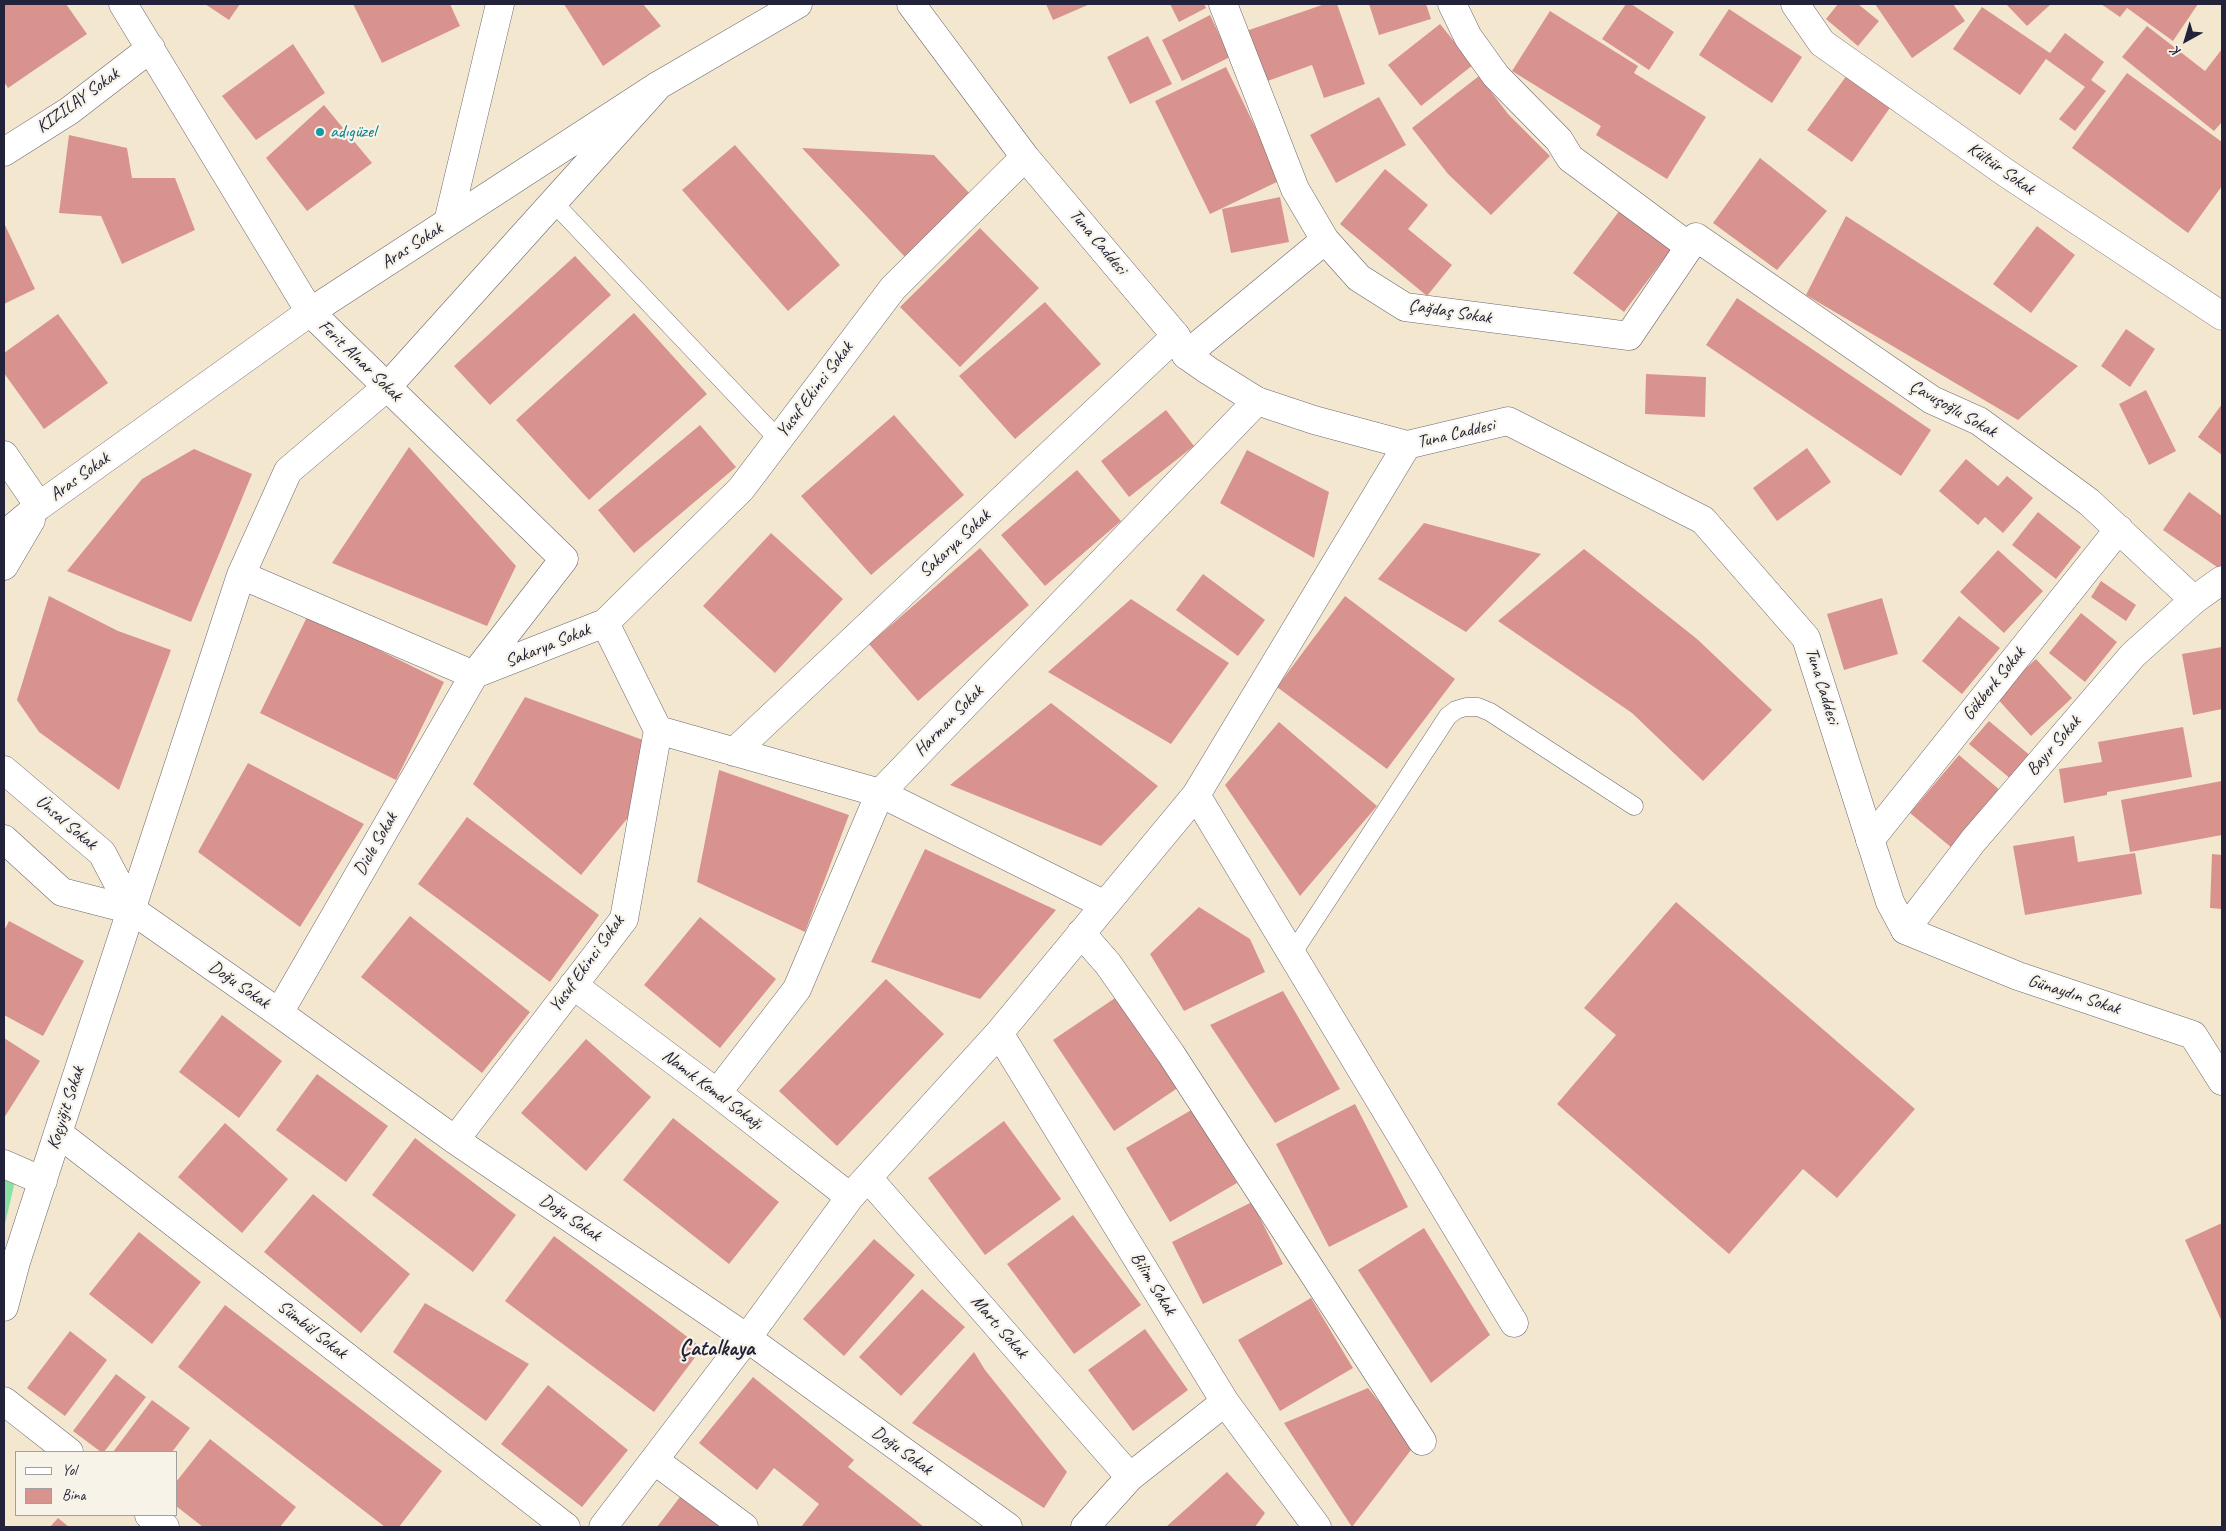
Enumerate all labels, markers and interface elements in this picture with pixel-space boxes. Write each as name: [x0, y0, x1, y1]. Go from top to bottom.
north arrow: [2161, 15, 2211, 65]
text: K: [2168, 43, 2184, 61]
street label: KIZILAY Sokak: [32, 64, 124, 138]
place label: adıgüzel: [330, 121, 376, 143]
marker: adıgüzel: [314, 126, 326, 138]
street label: Kültür Sokak: [1963, 138, 2039, 200]
street label: Tuna Caddesi: [1064, 205, 1132, 279]
street label: Aras Sokak: [377, 218, 447, 274]
street label: Çağdaş Sokak: [1407, 295, 1493, 329]
street label: Ferit Alnar Sokak: [314, 316, 406, 406]
street label: Yusuf Ekinci Sokak: [772, 338, 858, 442]
street label: Çavuşoğlu Sokak: [1906, 375, 2000, 443]
street label: Tuna Caddesi: [1415, 415, 1497, 453]
street label: Aras Sokak: [46, 448, 114, 506]
street label: Sakarya Sokak: [915, 505, 995, 583]
street label: Sakarya Sokak: [502, 619, 594, 673]
street label: Gökberk Sokak: [1958, 643, 2030, 725]
street label: Tuna Caddesi: [1800, 645, 1844, 727]
street label: Harman Sokak: [910, 681, 988, 761]
street label: Bayır Sokak: [2022, 712, 2086, 780]
street label: Ünsal Sokak: [31, 791, 101, 855]
street label: Dicle Sokak: [349, 809, 403, 879]
street label: Yusuf Ekinci Sokak: [545, 911, 629, 1017]
street label: Doğu Sokak: [204, 956, 274, 1014]
street label: Günaydın Sokak: [2025, 970, 2123, 1020]
street label: Namık Kemal Sokağı: [657, 1045, 767, 1135]
street label: Koçyiğit Sokak: [42, 1064, 90, 1152]
street label: Doğu Sokak: [535, 1190, 605, 1246]
street label: Bilim Sokak: [1125, 1249, 1181, 1319]
street label: Martı Sokak: [966, 1291, 1032, 1363]
street label: Sümbül Sokak: [273, 1296, 351, 1364]
district label: Çatalkaya: [679, 1336, 755, 1362]
street label: Doğu Sokak: [867, 1422, 937, 1480]
legend: [15, 1451, 178, 1516]
text: Yol: [62, 1461, 77, 1480]
text: Bina: [62, 1486, 86, 1505]

